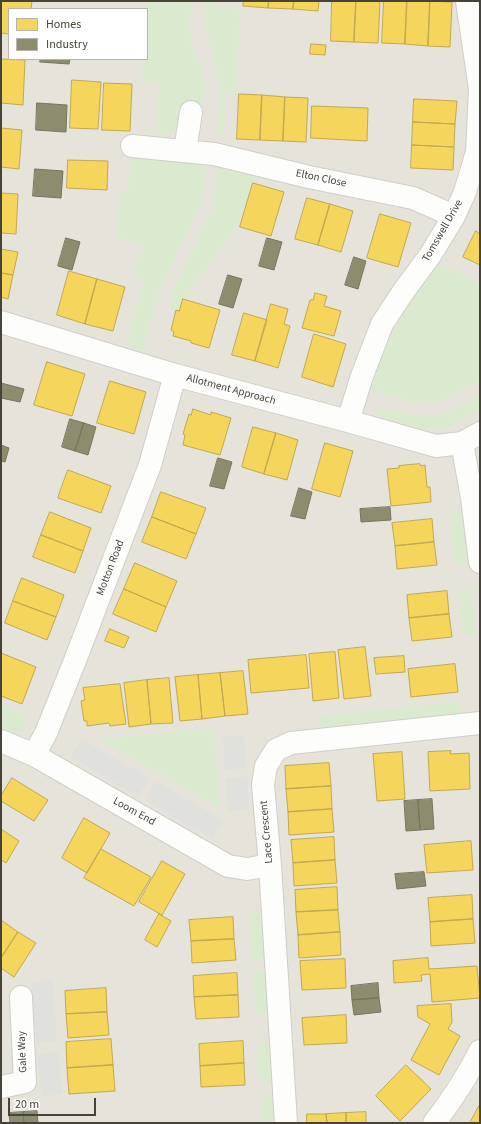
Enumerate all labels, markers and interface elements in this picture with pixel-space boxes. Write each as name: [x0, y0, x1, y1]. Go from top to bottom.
legend: [8, 8, 148, 60]
text: Homes: [46, 16, 81, 33]
text: Industry: [46, 36, 88, 53]
street label: Elton Close: [294, 167, 348, 191]
street label: Tomswell Drive: [420, 197, 466, 265]
street label: Allotment Approach: [185, 372, 277, 408]
street label: Motton Road: [94, 538, 128, 598]
street label: Loom End: [111, 795, 157, 829]
street label: Lace Crescent: [258, 800, 276, 864]
street label: Gale Way: [16, 1031, 30, 1073]
scale bar: [10, 1090, 98, 1116]
text: 20 m: [15, 1096, 39, 1113]

